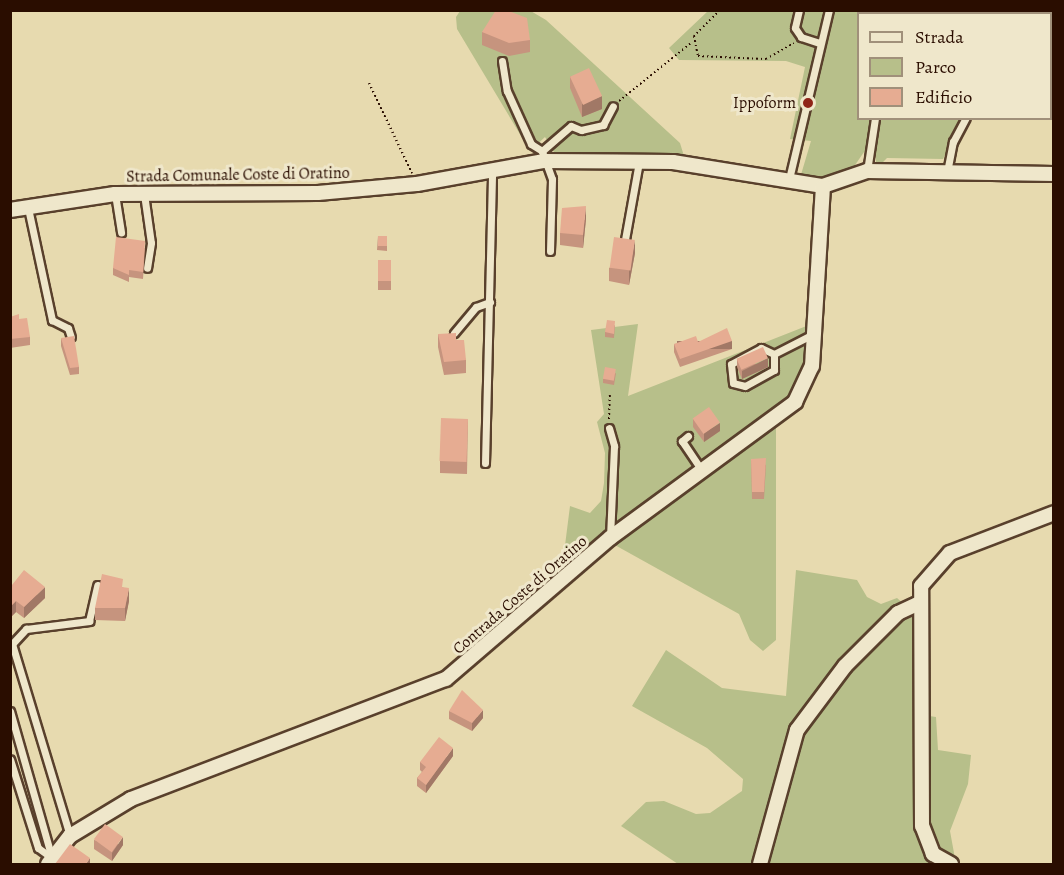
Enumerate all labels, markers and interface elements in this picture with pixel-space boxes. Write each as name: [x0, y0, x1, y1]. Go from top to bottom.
legend: [857, 12, 1052, 120]
text: Strada: [915, 25, 964, 49]
text: Parco: [915, 55, 956, 79]
text: Edificio: [915, 85, 972, 109]
place label: Ippoform: [733, 93, 796, 113]
marker: Ippoform: [801, 96, 815, 110]
street label: Strada Comunale Coste di Oratino: [126, 163, 350, 187]
street label: Contrada Coste di Oratino: [449, 532, 591, 658]

